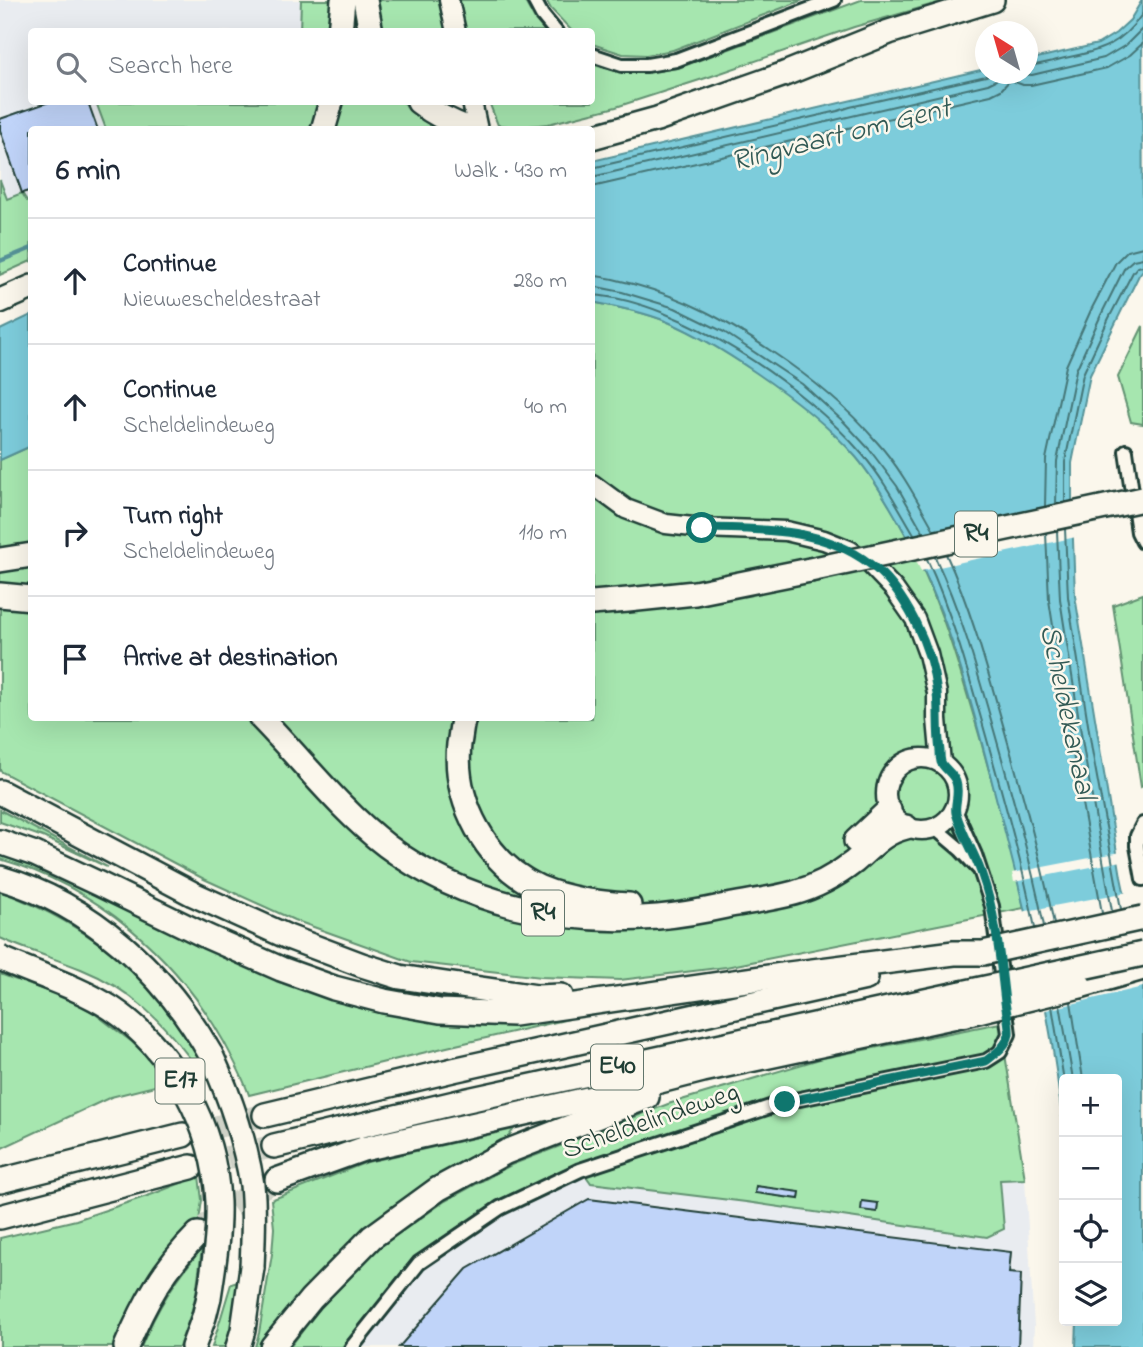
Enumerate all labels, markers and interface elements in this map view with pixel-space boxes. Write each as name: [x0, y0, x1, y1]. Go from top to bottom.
north arrow: [975, 21, 1038, 84]
search box: [28, 28, 595, 105]
icon: search: [52, 48, 90, 86]
text: Search here: [108, 48, 233, 86]
water label: Ringvaart om Gent: [727, 87, 958, 185]
text: 6 min: [56, 150, 120, 194]
text: Walk · 430 m: [454, 155, 567, 188]
text: Continue: [123, 246, 216, 284]
icon: ahead: [56, 262, 94, 300]
text: 280 m: [513, 265, 567, 298]
text: Nieuwescheldestraat: [123, 284, 321, 317]
text: Continue: [123, 372, 216, 410]
icon: ahead: [56, 388, 94, 426]
text: 40 m: [524, 391, 567, 424]
text: Scheldelindeweg: [123, 410, 275, 443]
text: Turn right: [123, 498, 223, 536]
route start: [686, 512, 717, 543]
road number: R4: [955, 512, 997, 556]
icon: right: [56, 514, 94, 552]
text: 110 m: [519, 517, 567, 550]
text: Scheldelindeweg: [123, 536, 275, 569]
water label: Scheldekanaal: [1026, 621, 1107, 807]
icon: arrive: [56, 640, 94, 678]
text: Arrive at destination: [123, 640, 338, 678]
road number: R4: [522, 890, 564, 936]
road number: E40: [591, 1044, 643, 1090]
road number: E17: [156, 1058, 204, 1104]
street label: Scheldelindeweg: [557, 1073, 745, 1171]
map controls: [1059, 1074, 1122, 1326]
button: +: [1059, 1074, 1122, 1137]
route end: [769, 1086, 800, 1117]
button: −: [1059, 1137, 1122, 1200]
button: locate: [1059, 1200, 1122, 1263]
button: layers: [1059, 1263, 1122, 1326]

